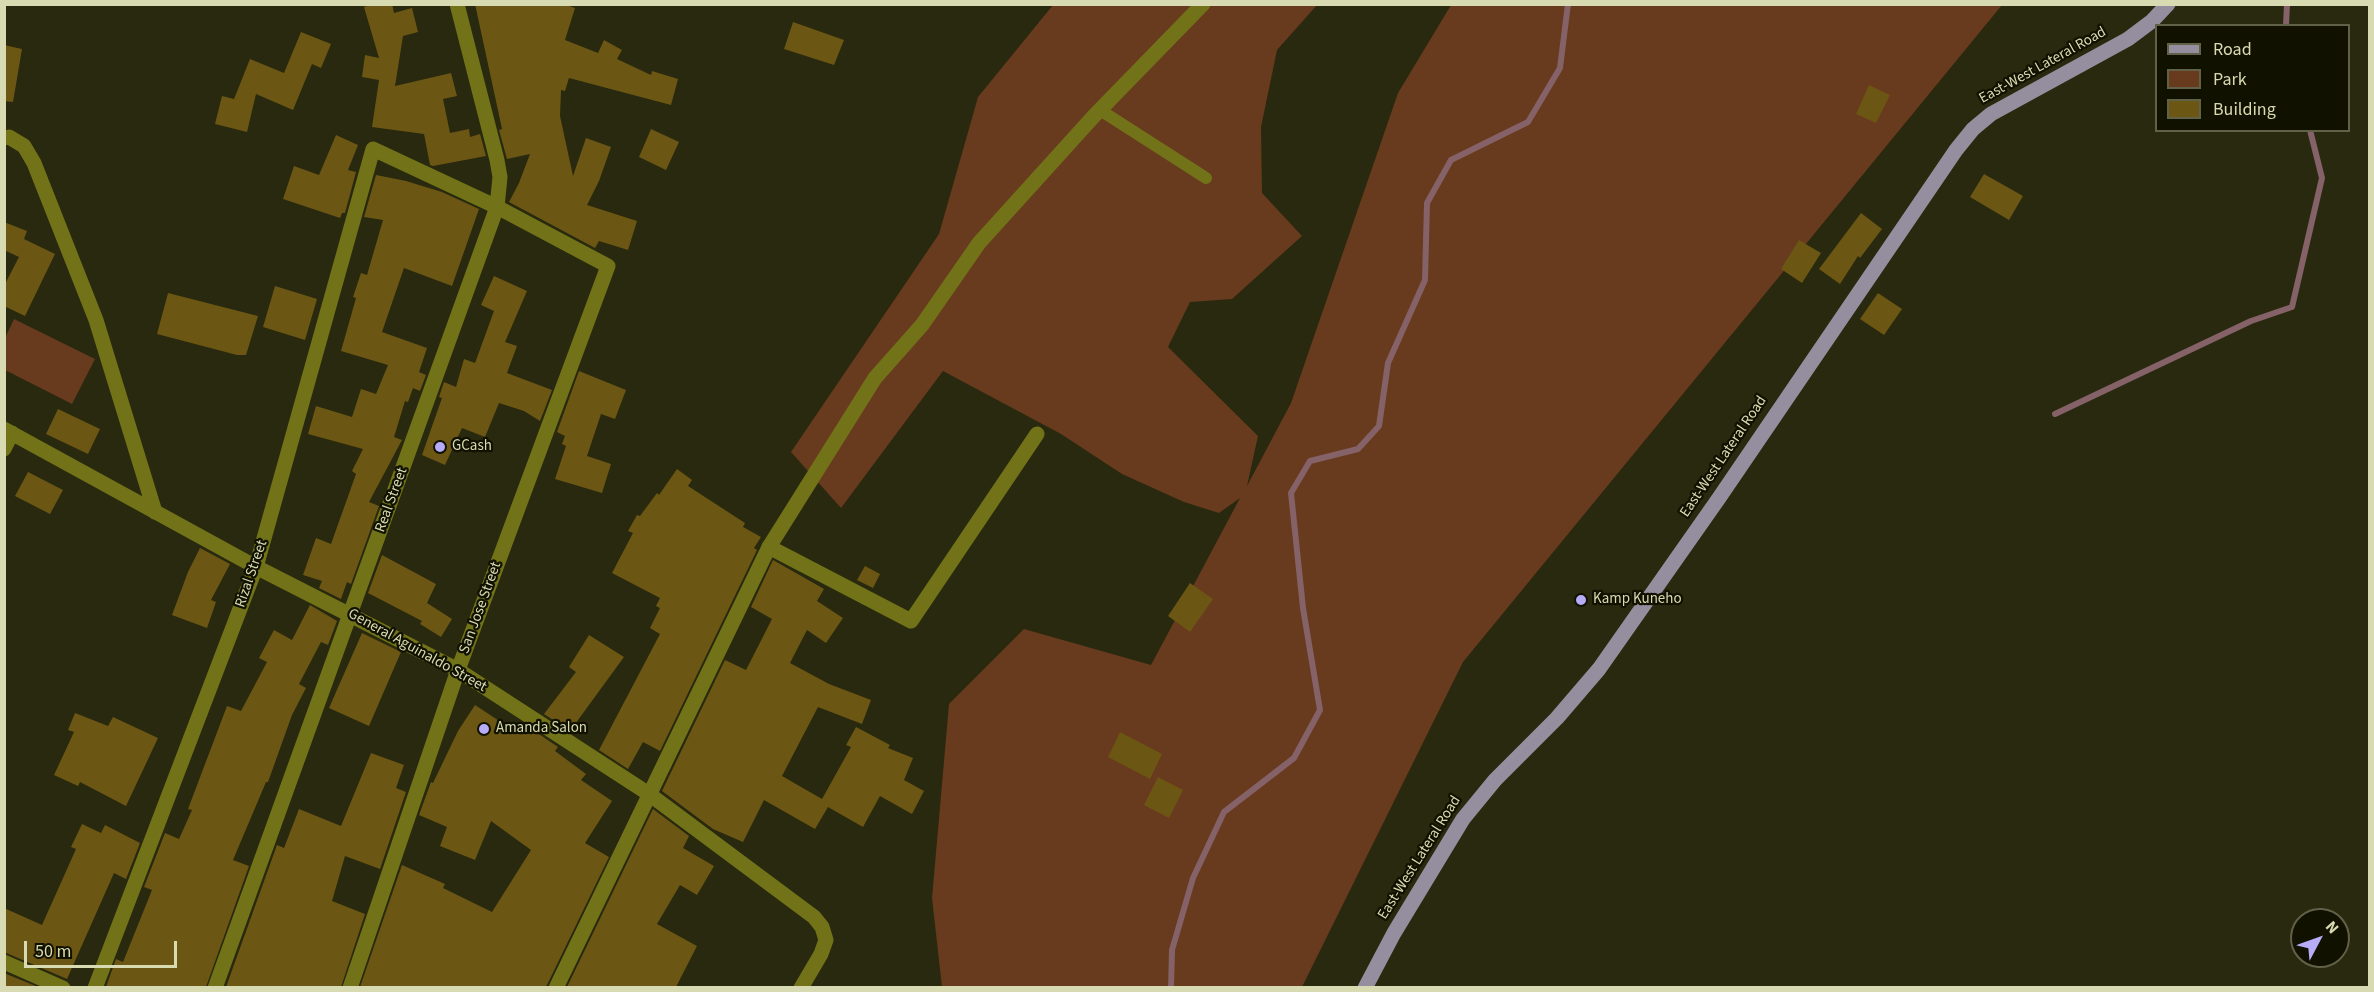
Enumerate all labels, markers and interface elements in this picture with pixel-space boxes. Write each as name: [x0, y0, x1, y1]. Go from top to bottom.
street label: East-West Lateral Road: [1976, 24, 2110, 108]
legend: [2155, 24, 2350, 132]
text: Road: [2213, 37, 2252, 62]
text: Park: [2213, 67, 2247, 92]
text: Building: [2213, 97, 2276, 122]
street label: East-West Lateral Road: [1677, 393, 1771, 521]
place label: GCash: [452, 438, 492, 456]
marker: GCash: [433, 440, 447, 454]
street label: Real Street: [372, 465, 412, 535]
street label: Rizal Street: [232, 538, 272, 610]
street label: San Jose Street: [456, 560, 506, 656]
place label: Kamp Kuneho: [1593, 591, 1682, 609]
marker: Kamp Kuneho: [1574, 593, 1588, 607]
street label: General Aguinaldo Street: [345, 605, 489, 697]
place label: Amanda Salon: [496, 720, 587, 738]
marker: Amanda Salon: [477, 722, 491, 736]
street label: East-West Lateral Road: [1375, 793, 1465, 923]
north arrow: [2290, 908, 2350, 968]
text: N: [2320, 916, 2344, 939]
scale bar: [27, 929, 180, 967]
text: 50 m: [35, 939, 71, 964]

